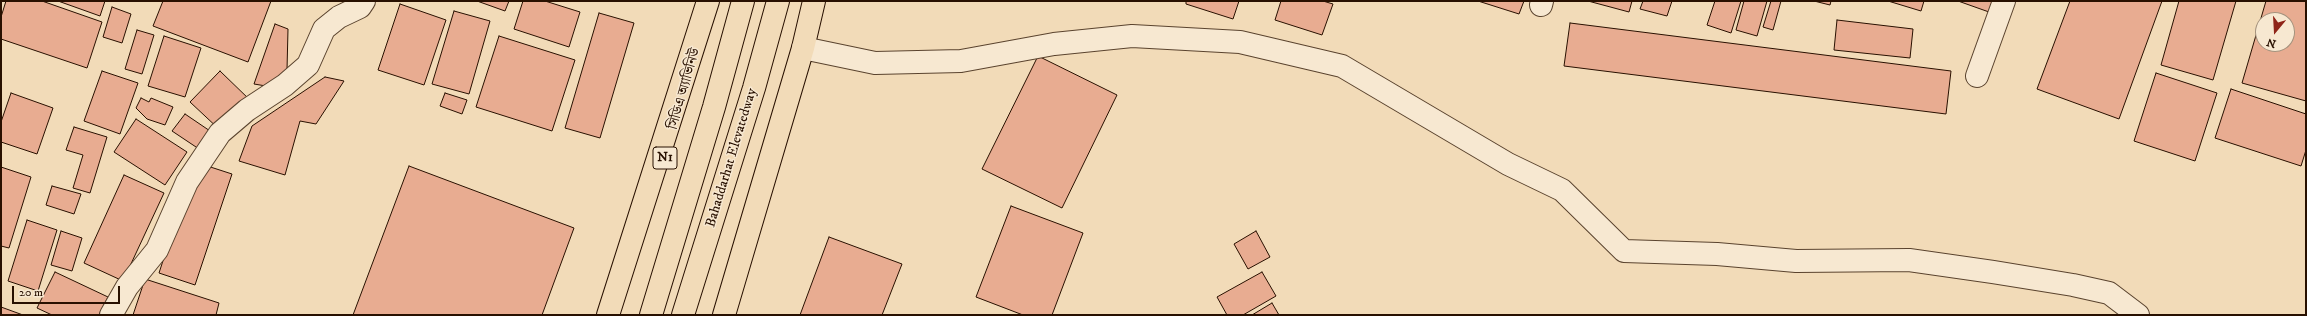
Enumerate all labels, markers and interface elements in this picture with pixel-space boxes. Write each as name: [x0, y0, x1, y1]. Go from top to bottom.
north arrow: [2255, 12, 2295, 52]
text: N: [2265, 34, 2278, 51]
street label: সিডিএ অ্যাভিনিউ: [665, 47, 705, 131]
street label: Bahaddarhat Elevatedway: [703, 86, 761, 230]
road number: N1: [653, 147, 677, 169]
scale bar: [14, 278, 122, 304]
text: 20 m: [19, 285, 43, 300]

